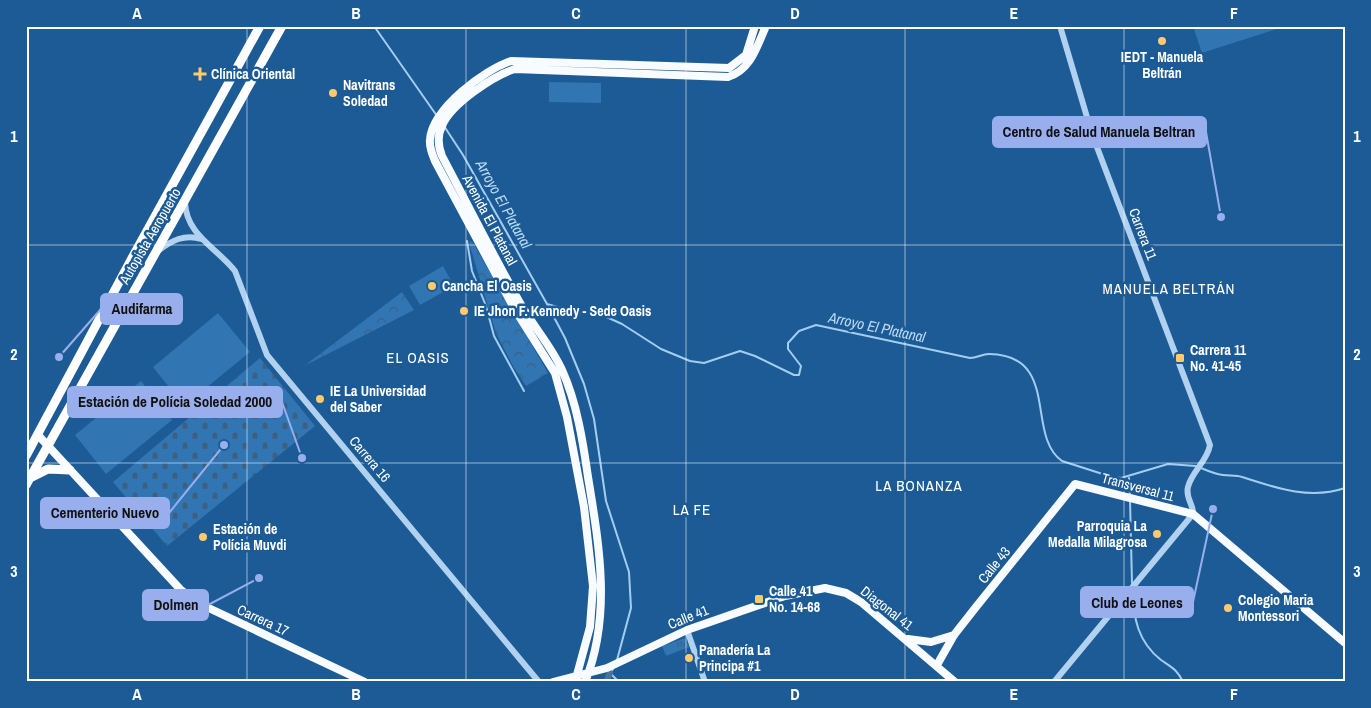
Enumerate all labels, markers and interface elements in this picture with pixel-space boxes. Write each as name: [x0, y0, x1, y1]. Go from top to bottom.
text: A: [132, 2, 142, 24]
text: B: [351, 2, 361, 24]
text: C: [571, 2, 581, 24]
text: D: [790, 2, 800, 24]
text: E: [1010, 2, 1019, 24]
text: F: [1230, 2, 1238, 24]
marker: IEDT - Manuela Beltrán: [1156, 35, 1168, 47]
place label: IEDT - Manuela Beltrán: [1121, 48, 1204, 82]
place label: Clínica Oriental: [211, 65, 295, 83]
marker: Clínica Oriental: [193, 67, 207, 81]
place label: Navitrans Soledad: [343, 76, 395, 110]
marker: Navitrans Soledad: [327, 87, 339, 99]
callout: Centro de Salud Manuela Beltran: [993, 117, 1206, 147]
text: Centro de Salud Manuela Beltran: [1003, 121, 1195, 142]
text: 1: [10, 125, 18, 147]
text: 1: [1353, 125, 1361, 147]
water label: Arroyo El Platanal: [470, 155, 537, 252]
street label: Avenida El Platanal: [458, 171, 521, 268]
street label: Autopista Aeropuerto: [115, 185, 185, 288]
street label: Carrera 11: [1125, 206, 1161, 263]
place label: Cancha El Oasis: [442, 277, 532, 295]
district label: MANUELA BELTRÁN: [1102, 278, 1236, 299]
marker: Cancha El Oasis: [426, 280, 438, 292]
callout: Audifarma: [101, 294, 182, 324]
text: Audifarma: [112, 298, 173, 319]
place label: IE Jhon F. Kennedy - Sede Oasis: [474, 302, 651, 320]
marker: IE Jhon F. Kennedy - Sede Oasis: [458, 305, 470, 317]
water label: Arroyo El Platanal: [826, 306, 928, 348]
place label: Carrera 11 No. 41-45: [1190, 341, 1247, 375]
text: 2: [10, 343, 18, 365]
text: 2: [1353, 343, 1361, 365]
district label: EL OASIS: [386, 347, 450, 368]
marker: Carrera 11 No. 41-45: [1174, 352, 1186, 364]
place label: IE La Universidad del Saber: [330, 382, 426, 416]
callout: Estación de Polícia Soledad 2000: [68, 387, 282, 417]
text: Estación de Polícia Soledad 2000: [78, 391, 272, 412]
marker: IE La Universidad del Saber: [314, 393, 326, 405]
street label: Carrera 16: [345, 432, 395, 486]
street label: Transversal 11: [1100, 469, 1177, 506]
district label: LA BONANZA: [875, 475, 963, 496]
callout: Cementerio Nuevo: [41, 498, 169, 528]
district label: LA FE: [673, 499, 711, 520]
text: Cementerio Nuevo: [51, 502, 159, 523]
place label: Parroquia La Medalla Milagrosa: [1048, 517, 1148, 551]
place label: Estación de Polícia Muvdi: [213, 520, 286, 554]
marker: Parroquia La Medalla Milagrosa: [1151, 528, 1163, 540]
marker: Estación de Polícia Muvdi: [197, 531, 209, 543]
street label: Calle 43: [974, 543, 1014, 587]
text: 3: [10, 560, 18, 582]
text: 3: [1353, 560, 1361, 582]
place label: Calle 41 No. 14-68: [769, 582, 820, 616]
street label: Diagonal 41: [857, 582, 917, 635]
callout: Club de Leones: [1081, 587, 1193, 617]
callout: Dolmen: [143, 590, 208, 620]
place label: Colegio Maria Montessori: [1238, 591, 1314, 625]
text: Club de Leones: [1091, 592, 1183, 613]
marker: Calle 41 No. 14-68: [753, 593, 765, 605]
text: Dolmen: [153, 594, 199, 615]
street label: Carrera 17: [234, 600, 292, 640]
street label: Calle 41: [665, 601, 711, 633]
marker: Colegio Maria Montessori: [1222, 602, 1234, 614]
place label: Panadería La Principa #1: [699, 641, 771, 675]
marker: Panadería La Principa #1: [683, 652, 695, 664]
text: A: [132, 683, 142, 705]
text: B: [351, 683, 361, 705]
text: C: [571, 683, 581, 705]
text: D: [790, 683, 800, 705]
text: E: [1010, 683, 1019, 705]
text: F: [1230, 683, 1238, 705]

